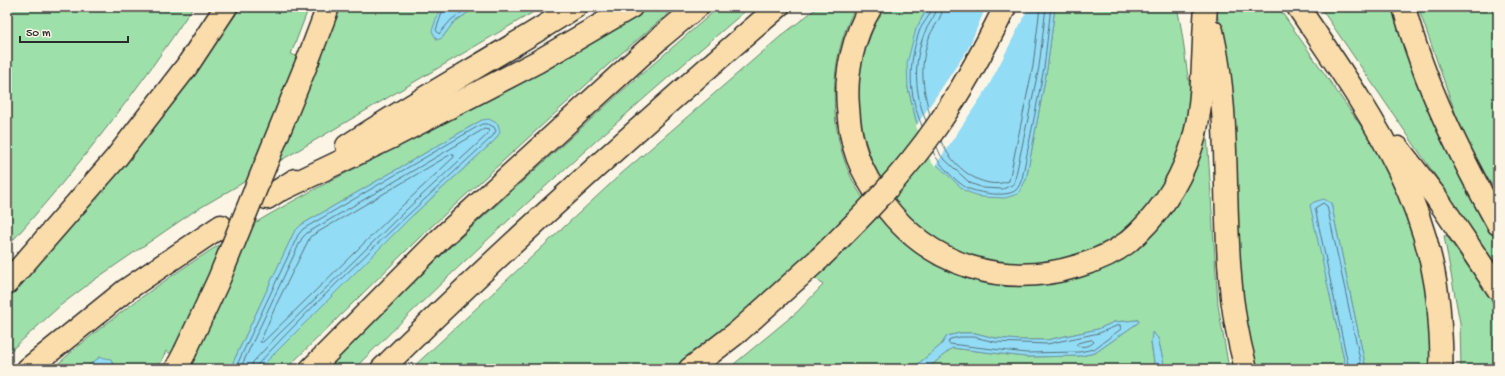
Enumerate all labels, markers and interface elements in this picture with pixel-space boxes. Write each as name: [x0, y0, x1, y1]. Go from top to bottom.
scale bar: [20, 18, 128, 44]
text: 50 m: [26, 27, 51, 41]

